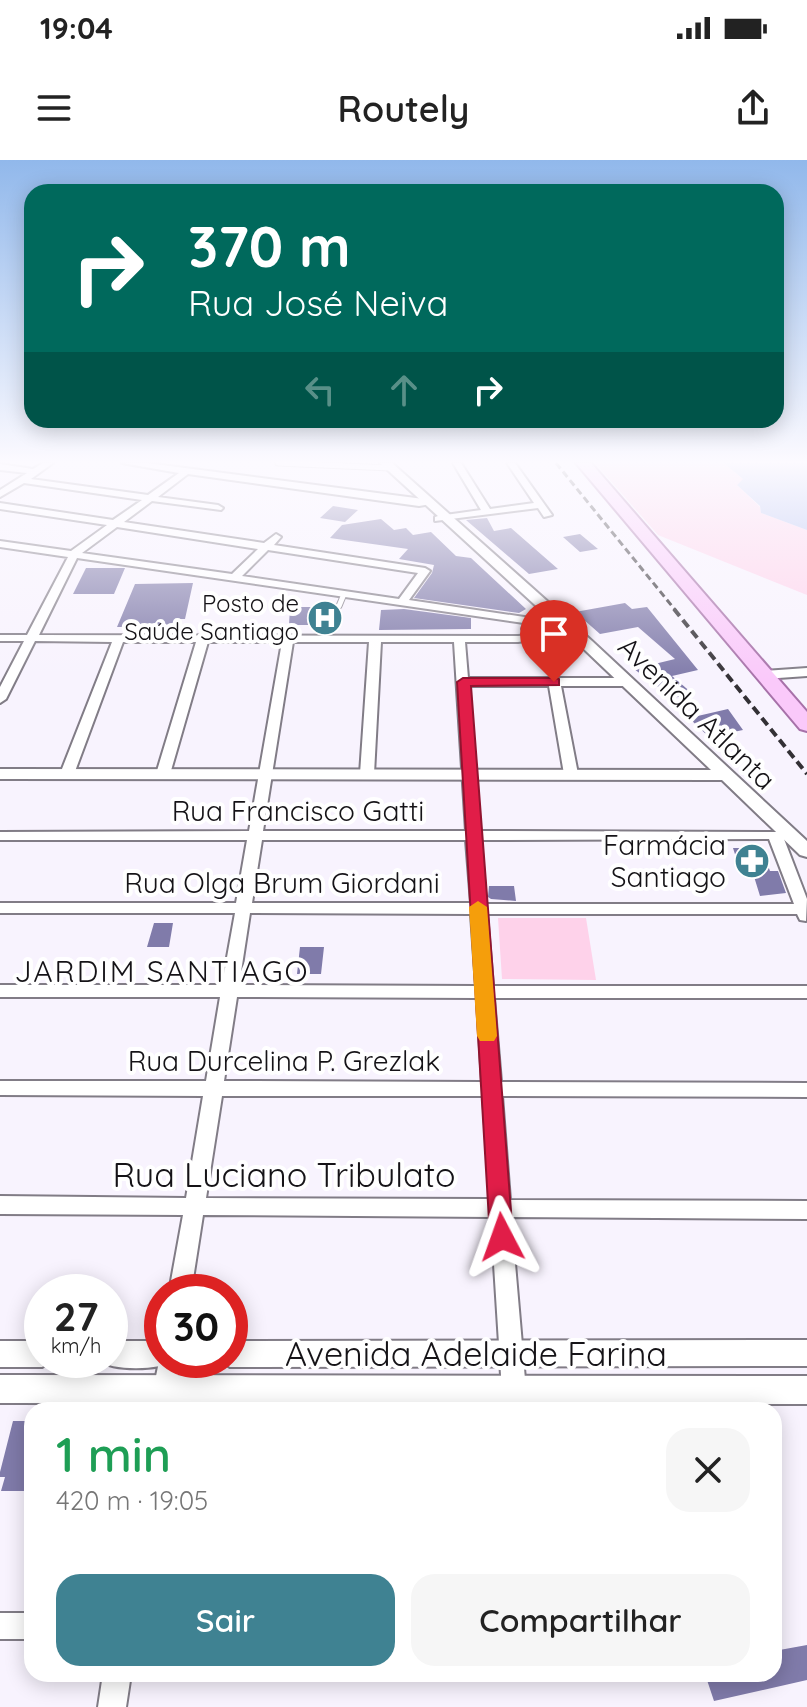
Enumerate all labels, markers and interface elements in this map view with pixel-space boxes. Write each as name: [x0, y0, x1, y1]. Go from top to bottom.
text: 19:04: [40, 9, 113, 47]
icon: menu: [32, 86, 76, 130]
text: Routely: [338, 86, 469, 131]
icon: share: [731, 86, 775, 130]
text: 370 m: [188, 211, 351, 281]
icon: right: [56, 216, 160, 320]
text: Rua José Neiva: [188, 280, 448, 325]
icon: left: [298, 368, 342, 412]
icon: ahead: [382, 368, 426, 412]
icon: right: [466, 368, 510, 412]
place label: Posto de Saúde Santiago: [124, 588, 299, 646]
hospital icon: Posto de Saúde Santiago: [306, 599, 344, 637]
pin: [520, 600, 588, 682]
icon: arrive: [532, 612, 576, 656]
street label: Avenida Atlanta: [611, 629, 783, 796]
street label: Rua Francisco Gatti: [172, 793, 424, 828]
place label: Farmácia Santiago: [603, 827, 726, 894]
pharmacy icon: Farmácia Santiago: [733, 842, 771, 880]
street label: Rua Olga Brum Giordani: [124, 865, 440, 900]
district label: JARDIM SANTIAGO: [14, 952, 310, 990]
street label: Rua Durcelina P. Grezlak: [128, 1043, 440, 1078]
street label: Rua Luciano Tribulato: [112, 1153, 456, 1196]
position arrow: [460, 1195, 544, 1279]
speed limit sign: 30: [144, 1274, 248, 1378]
text: 27: [54, 1291, 98, 1341]
street label: Avenida Adelaide Farina: [285, 1332, 667, 1375]
text: km/h: [51, 1333, 101, 1358]
text: 1 min: [56, 1424, 171, 1484]
button: close: [666, 1428, 750, 1512]
text: 420 m · 19:05: [56, 1484, 208, 1517]
button: Sair: [56, 1574, 395, 1666]
button: Compartilhar: [411, 1574, 750, 1666]

